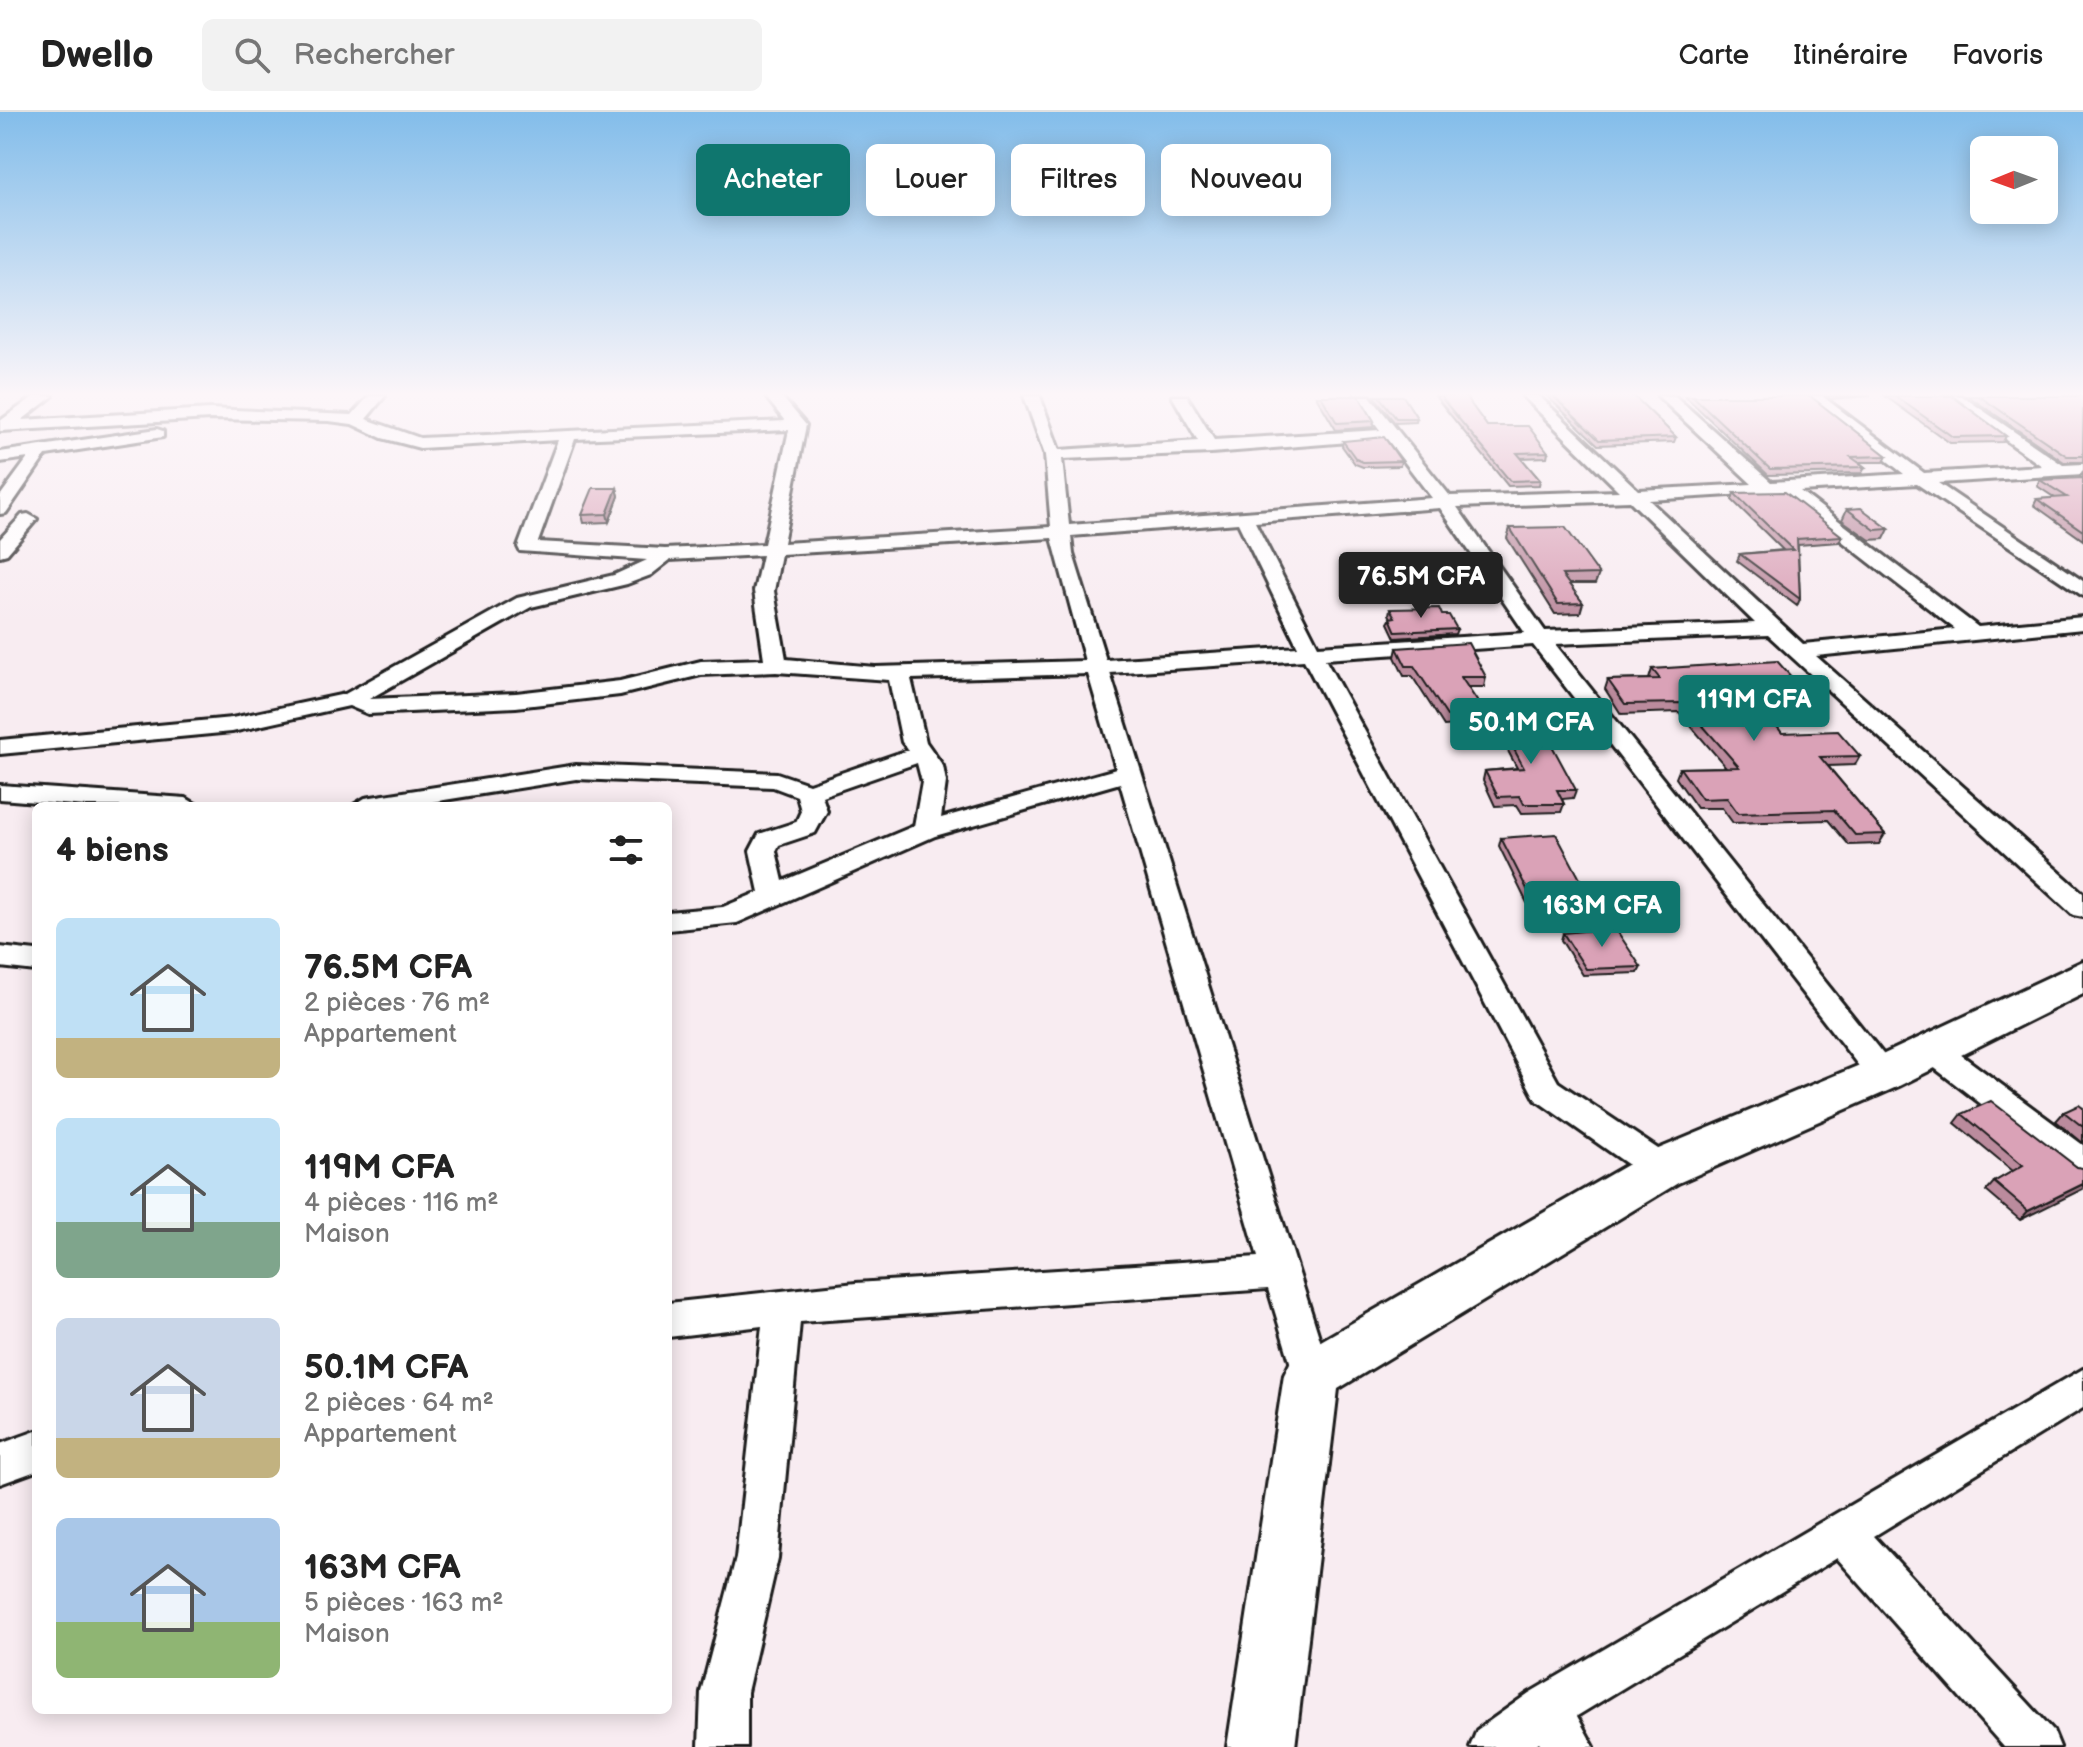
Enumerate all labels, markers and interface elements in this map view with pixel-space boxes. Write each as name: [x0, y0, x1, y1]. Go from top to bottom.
search box: [202, 19, 762, 91]
text: Dwello: [40, 33, 154, 78]
icon: search: [230, 33, 274, 77]
text: Rechercher: [294, 37, 454, 73]
text: Carte: [1679, 39, 1749, 72]
text: Itinéraire: [1793, 39, 1908, 72]
text: Favoris: [1952, 39, 2043, 72]
north arrow: [1970, 136, 2058, 224]
map controls: [1970, 136, 2058, 224]
chip: Acheter: [696, 144, 850, 216]
chip: Louer: [866, 144, 995, 216]
chip: Filtres: [1011, 144, 1145, 216]
chip: Nouveau: [1161, 144, 1331, 216]
pin: 76.5M CFA: [1329, 552, 1513, 620]
text: 76.5M CFA: [1357, 562, 1485, 593]
pin: 119M CFA: [1671, 675, 1837, 743]
text: 119M CFA: [1697, 685, 1811, 716]
pin: 50.1M CFA: [1439, 698, 1623, 766]
text: 50.1M CFA: [1468, 708, 1594, 739]
icon: filters: [604, 828, 648, 872]
text: 4 biens: [56, 830, 169, 871]
pin: 163M CFA: [1519, 881, 1685, 949]
text: 163M CFA: [1542, 891, 1662, 922]
text: 76.5M CFA: [304, 947, 472, 988]
icon: home: [120, 950, 216, 1046]
text: 2 pièces · 76 m²: [304, 988, 490, 1019]
text: Appartement: [304, 1019, 457, 1050]
text: 119M CFA: [304, 1147, 454, 1188]
icon: home: [120, 1150, 216, 1246]
text: 4 pièces · 116 m²: [304, 1188, 499, 1219]
text: Maison: [304, 1219, 390, 1250]
text: 50.1M CFA: [304, 1347, 468, 1388]
icon: home: [120, 1350, 216, 1446]
text: 2 pièces · 64 m²: [304, 1388, 494, 1419]
text: Appartement: [304, 1419, 457, 1450]
text: 163M CFA: [304, 1547, 461, 1588]
icon: home: [120, 1550, 216, 1646]
text: 5 pièces · 163 m²: [304, 1588, 504, 1619]
text: Maison: [304, 1619, 390, 1650]

